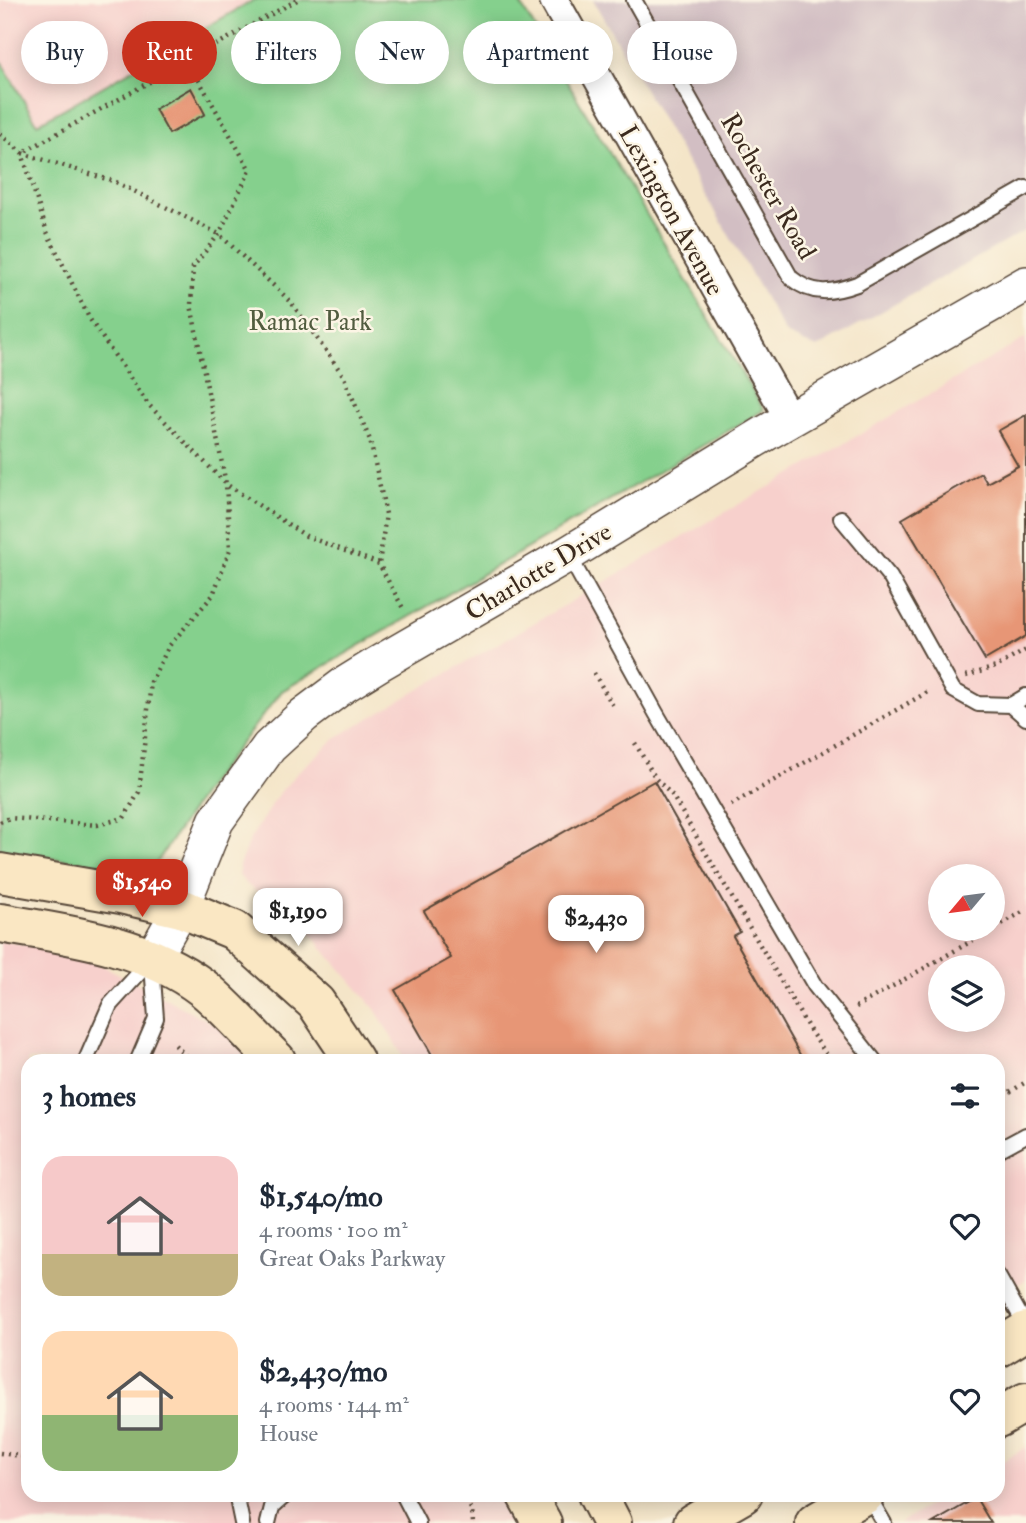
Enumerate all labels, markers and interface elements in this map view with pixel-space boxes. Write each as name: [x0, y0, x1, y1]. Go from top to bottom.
chip: Buy: [21, 21, 108, 84]
chip: Rent: [122, 21, 217, 84]
chip: Filters: [231, 21, 341, 84]
chip: New: [355, 21, 449, 84]
chip: Apartment: [463, 21, 613, 84]
chip: House: [627, 21, 737, 84]
street label: Rochester Road: [713, 108, 823, 265]
street label: Lexington Avenue: [611, 120, 731, 301]
park label: Ramac Park: [248, 306, 372, 338]
street label: Charlotte Drive: [460, 516, 617, 628]
pin: $1,540: [85, 860, 199, 919]
north arrow: [928, 864, 1004, 942]
map controls: [928, 864, 1005, 1032]
text: $1,540: [112, 867, 172, 896]
pin: $1,190: [241, 888, 355, 948]
pin: $2,430: [539, 895, 653, 955]
text: $1,190: [269, 896, 327, 925]
text: $2,430: [564, 903, 628, 932]
button: layers: [928, 955, 1005, 1032]
icon: filters: [946, 1077, 984, 1115]
text: 3 homes: [42, 1078, 136, 1115]
text: $1,540/mo: [259, 1178, 383, 1215]
icon: home: [98, 1184, 182, 1268]
icon: heart: [946, 1207, 984, 1245]
text: 4 rooms · 100 m²: [259, 1215, 408, 1244]
text: Great Oaks Parkway: [259, 1244, 445, 1273]
text: $2,430/mo: [259, 1353, 387, 1390]
icon: home: [98, 1359, 182, 1443]
icon: heart: [946, 1382, 984, 1420]
text: 4 rooms · 144 m²: [259, 1390, 409, 1419]
text: House: [259, 1419, 318, 1448]

